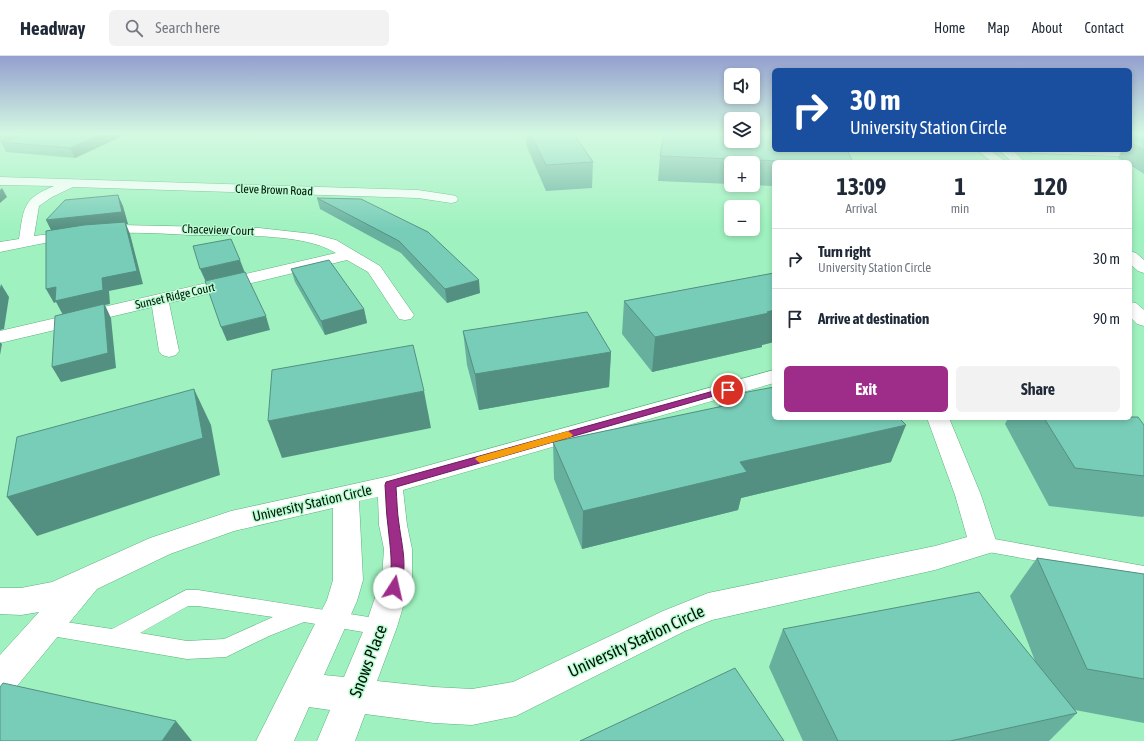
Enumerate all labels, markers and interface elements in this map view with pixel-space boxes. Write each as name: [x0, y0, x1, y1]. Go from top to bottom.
search box: [109, 10, 389, 46]
text: Headway: [20, 17, 85, 39]
icon: search: [123, 17, 145, 39]
text: Search here: [155, 19, 220, 36]
text: Home: [934, 20, 965, 36]
text: Map: [987, 20, 1010, 36]
text: About: [1032, 20, 1063, 36]
text: Contact: [1085, 20, 1124, 36]
map controls: [724, 68, 760, 236]
button: sound: [724, 68, 760, 104]
icon: right: [784, 84, 836, 136]
text: 30 m: [850, 84, 900, 116]
button: layers: [724, 112, 760, 148]
text: University Station Circle: [850, 117, 1007, 138]
button: +: [724, 156, 760, 192]
text: 13:09: [836, 173, 886, 200]
text: 1: [954, 173, 966, 200]
text: 120: [1034, 173, 1068, 200]
street label: Cleve Brown Road: [235, 182, 313, 198]
button: −: [724, 200, 760, 236]
text: Arrival: [845, 201, 877, 216]
text: min: [951, 201, 969, 216]
text: m: [1046, 201, 1055, 216]
street label: Chaceview Court: [182, 222, 255, 238]
text: Turn right: [818, 243, 871, 260]
icon: right: [784, 248, 806, 270]
text: 30 m: [1093, 250, 1120, 267]
text: University Station Circle: [818, 260, 931, 275]
street label: Sunset Ridge Court: [134, 280, 217, 312]
icon: arrive: [784, 308, 806, 330]
text: Arrive at destination: [818, 310, 929, 327]
text: 90 m: [1093, 310, 1120, 327]
button: Exit: [784, 366, 948, 412]
button: Share: [956, 366, 1120, 412]
pin: [711, 373, 745, 407]
icon: arrive: [717, 379, 739, 401]
street label: University Station Circle: [251, 481, 373, 525]
position arrow: [373, 567, 415, 609]
street label: University Station Circle: [565, 601, 708, 681]
street label: Snows Place: [345, 621, 391, 700]

